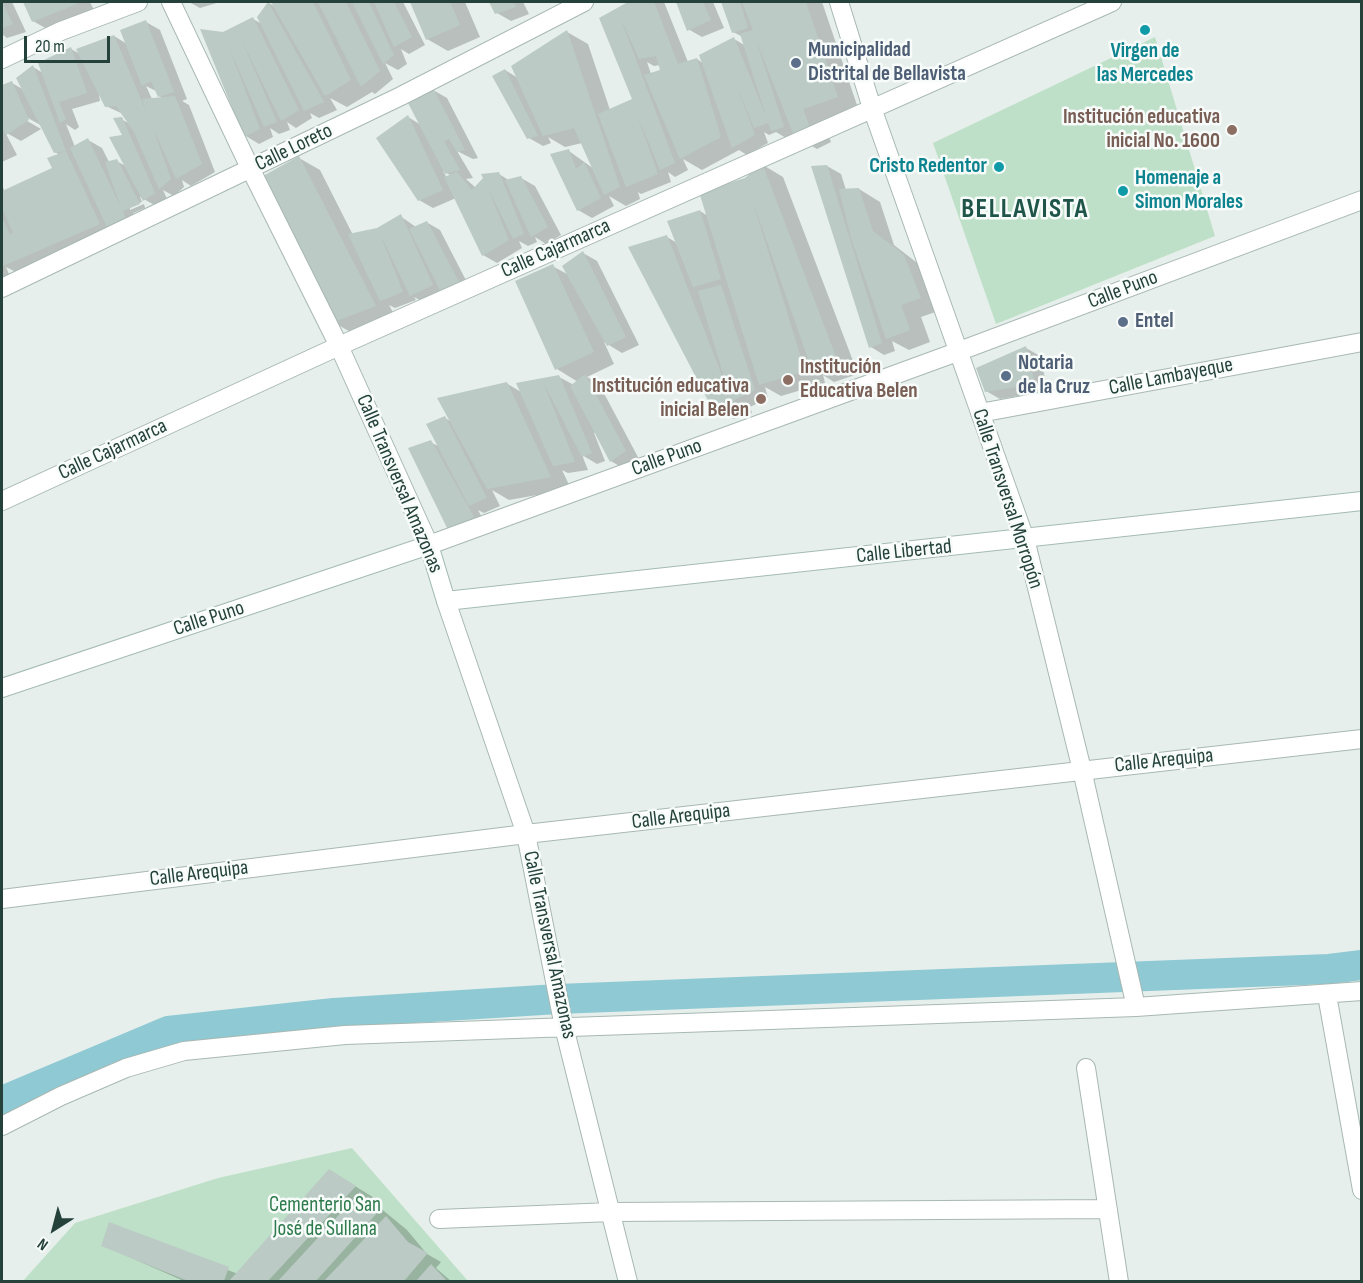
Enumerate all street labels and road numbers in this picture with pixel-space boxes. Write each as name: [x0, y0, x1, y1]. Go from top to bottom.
street label: Calle Loreto: [251, 119, 337, 177]
street label: Calle Cajarmarca: [498, 214, 614, 284]
street label: Calle Puno: [1084, 265, 1162, 315]
street label: Calle Lambayeque: [1107, 353, 1235, 401]
street label: Calle Transversal Amazonas: [350, 391, 448, 577]
street label: Calle Transversal Morropón: [966, 406, 1048, 592]
street label: Calle Cajarmarca: [55, 414, 171, 486]
street label: Calle Puno: [628, 434, 706, 482]
street label: Calle Libertad: [855, 534, 953, 570]
street label: Calle Puno: [170, 596, 248, 642]
street label: Calle Arequipa: [1113, 743, 1215, 779]
street label: Calle Arequipa: [630, 798, 732, 836]
street label: Calle Transversal Amazonas: [517, 849, 581, 1041]
street label: Calle Arequipa: [148, 855, 250, 893]

